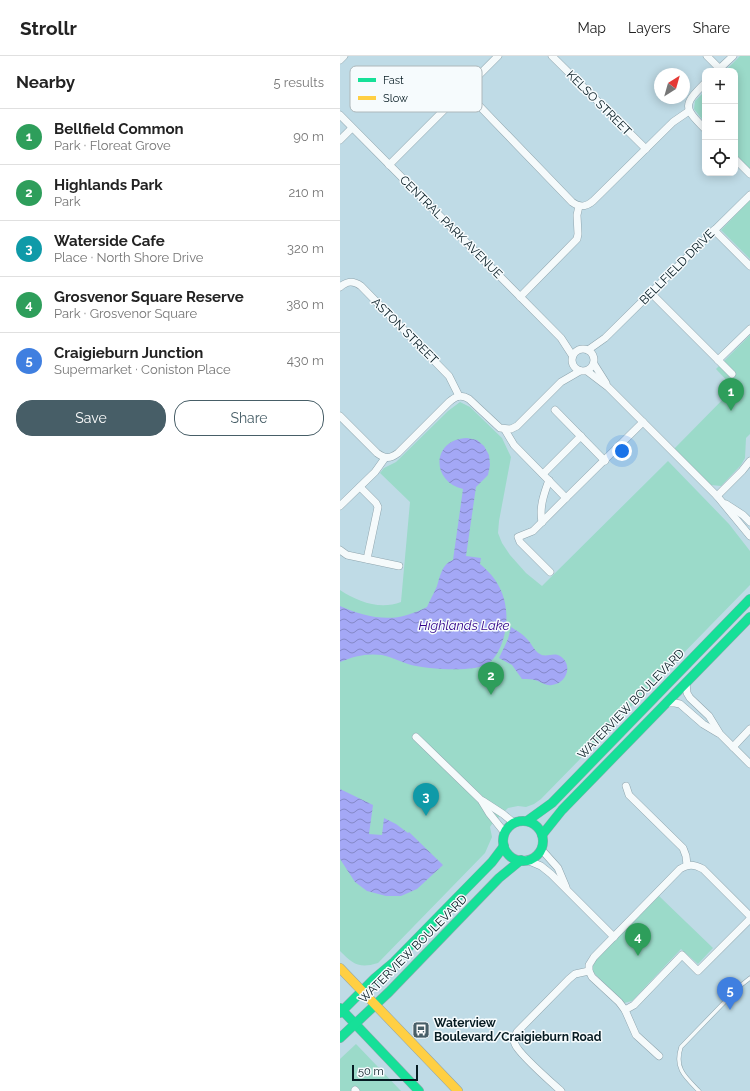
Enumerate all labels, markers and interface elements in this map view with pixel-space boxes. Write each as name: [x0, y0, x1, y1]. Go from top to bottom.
text: Strollr: [20, 17, 77, 39]
text: Map: [578, 20, 606, 36]
text: Layers: [628, 20, 671, 36]
text: Share: [693, 20, 730, 36]
legend: [350, 66, 482, 112]
street label: KELSO STREET: [564, 68, 635, 139]
north arrow: [654, 68, 690, 104]
map controls: [702, 68, 738, 176]
button: +: [702, 68, 738, 104]
text: Nearby: [16, 72, 75, 92]
text: Fast: [383, 74, 404, 87]
text: 5 results: [273, 75, 324, 90]
text: Slow: [383, 92, 408, 105]
button: −: [702, 104, 738, 140]
text: Bellfield Common: [54, 120, 184, 138]
text: 1: [26, 129, 32, 144]
text: 90 m: [293, 129, 324, 144]
text: Park · Floreat Grove: [54, 138, 171, 153]
button: locate: [702, 140, 738, 176]
street label: CENTRAL PARK AVENUE: [397, 173, 505, 281]
text: Highlands Park: [54, 176, 163, 194]
text: 2: [25, 185, 33, 200]
text: 210 m: [288, 185, 324, 200]
text: Park: [54, 194, 81, 209]
street label: BELLFIELD DRIVE: [637, 227, 717, 307]
text: Waterside Cafe: [54, 232, 165, 250]
text: 3: [25, 241, 33, 256]
text: 320 m: [287, 241, 324, 256]
text: Place · North Shore Drive: [54, 250, 204, 265]
text: Grosvenor Square Reserve: [54, 288, 244, 306]
street label: ASTON STREET: [369, 295, 442, 368]
text: 4: [25, 297, 33, 312]
text: 380 m: [286, 297, 324, 312]
text: Park · Grosvenor Square: [54, 306, 197, 321]
text: Craigieburn Junction: [54, 344, 203, 362]
text: 5: [25, 353, 33, 368]
text: 430 m: [287, 353, 324, 368]
text: Supermarket · Coniston Place: [54, 362, 231, 377]
pin: 1: [718, 378, 744, 411]
button: Save: [16, 400, 166, 436]
button: Share: [174, 400, 324, 436]
your location: [612, 441, 632, 461]
water label: Highlands Lake: [418, 618, 510, 633]
street label: WATERVIEW BOULEVARD: [575, 646, 687, 762]
pin: 2: [478, 662, 504, 695]
pin: 3: [413, 783, 439, 816]
street label: WATERVIEW BOULEVARD: [356, 892, 470, 1006]
pin: 4: [625, 923, 651, 956]
pin: 5: [717, 977, 743, 1010]
place label: Waterview Boulevard/Craigieburn Road: [434, 1016, 602, 1044]
bus stop icon: Waterview Boulevard/Craigieburn Road: [411, 1020, 431, 1040]
scale bar: [352, 1063, 418, 1082]
text: 50 m: [358, 1065, 384, 1078]

